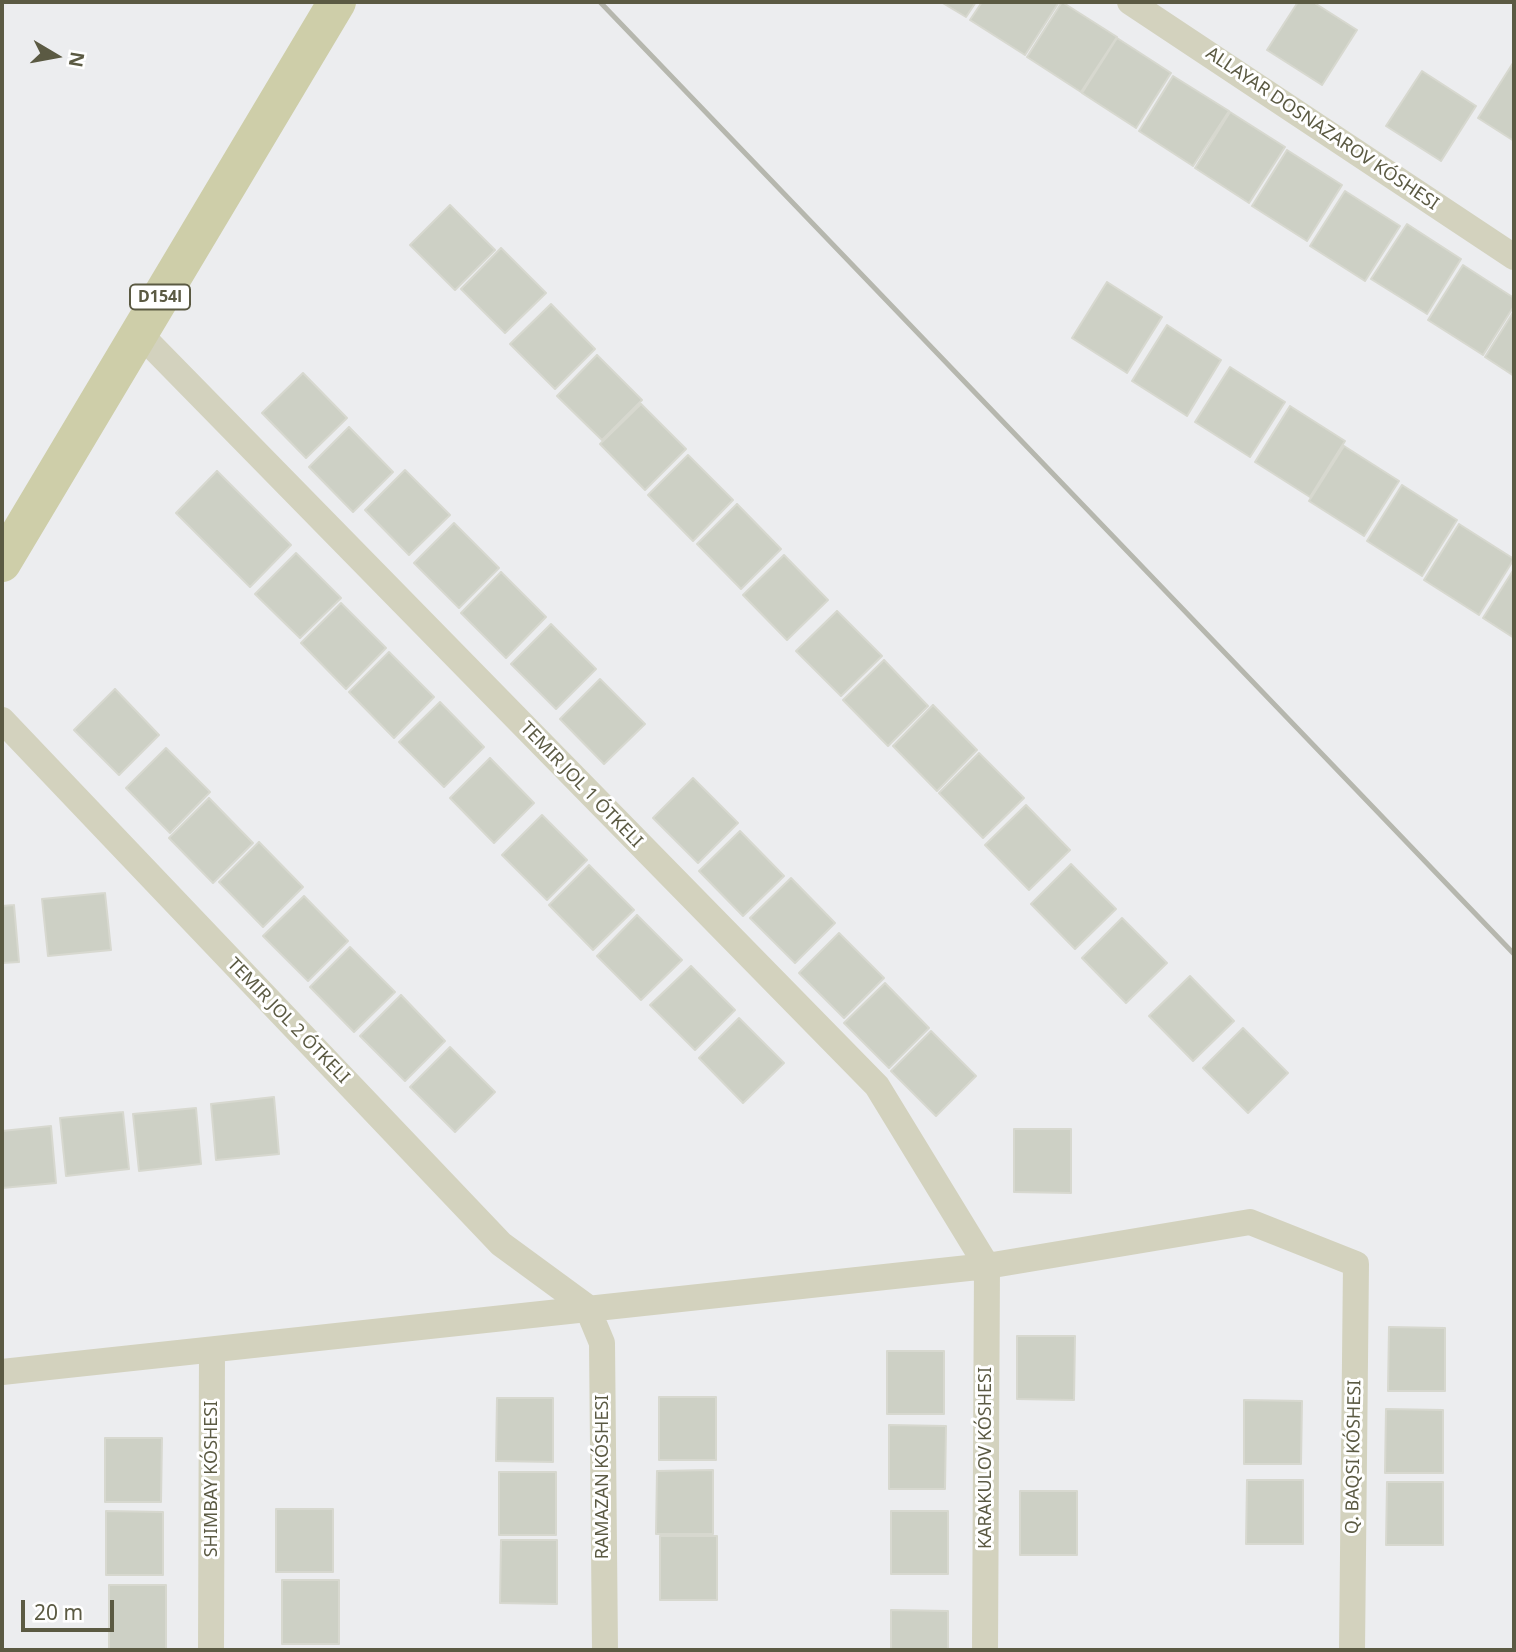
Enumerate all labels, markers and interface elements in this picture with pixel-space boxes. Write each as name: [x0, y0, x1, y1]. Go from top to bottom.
north arrow: [21, 21, 91, 91]
street label: ALLAYAR DOSNAZAROV KÓSHESI: [1202, 43, 1442, 215]
text: N: [63, 50, 91, 70]
road number: D154l: [130, 284, 190, 310]
street label: TEMIR JOL 1 ÓTKELI: [515, 718, 647, 852]
street label: TEMIR JOL 2 ÓTKELI: [222, 954, 354, 1088]
street label: KARAKULOV KÓSHESI: [975, 1367, 997, 1549]
street label: Q. BAQSI KÓSHESI: [1342, 1380, 1366, 1534]
street label: RAMAZAN KÓSHESI: [592, 1395, 614, 1559]
street label: SHIMBAY KÓSHESI: [201, 1401, 223, 1557]
scale bar: [24, 1586, 117, 1630]
text: 20 m: [34, 1598, 83, 1626]

